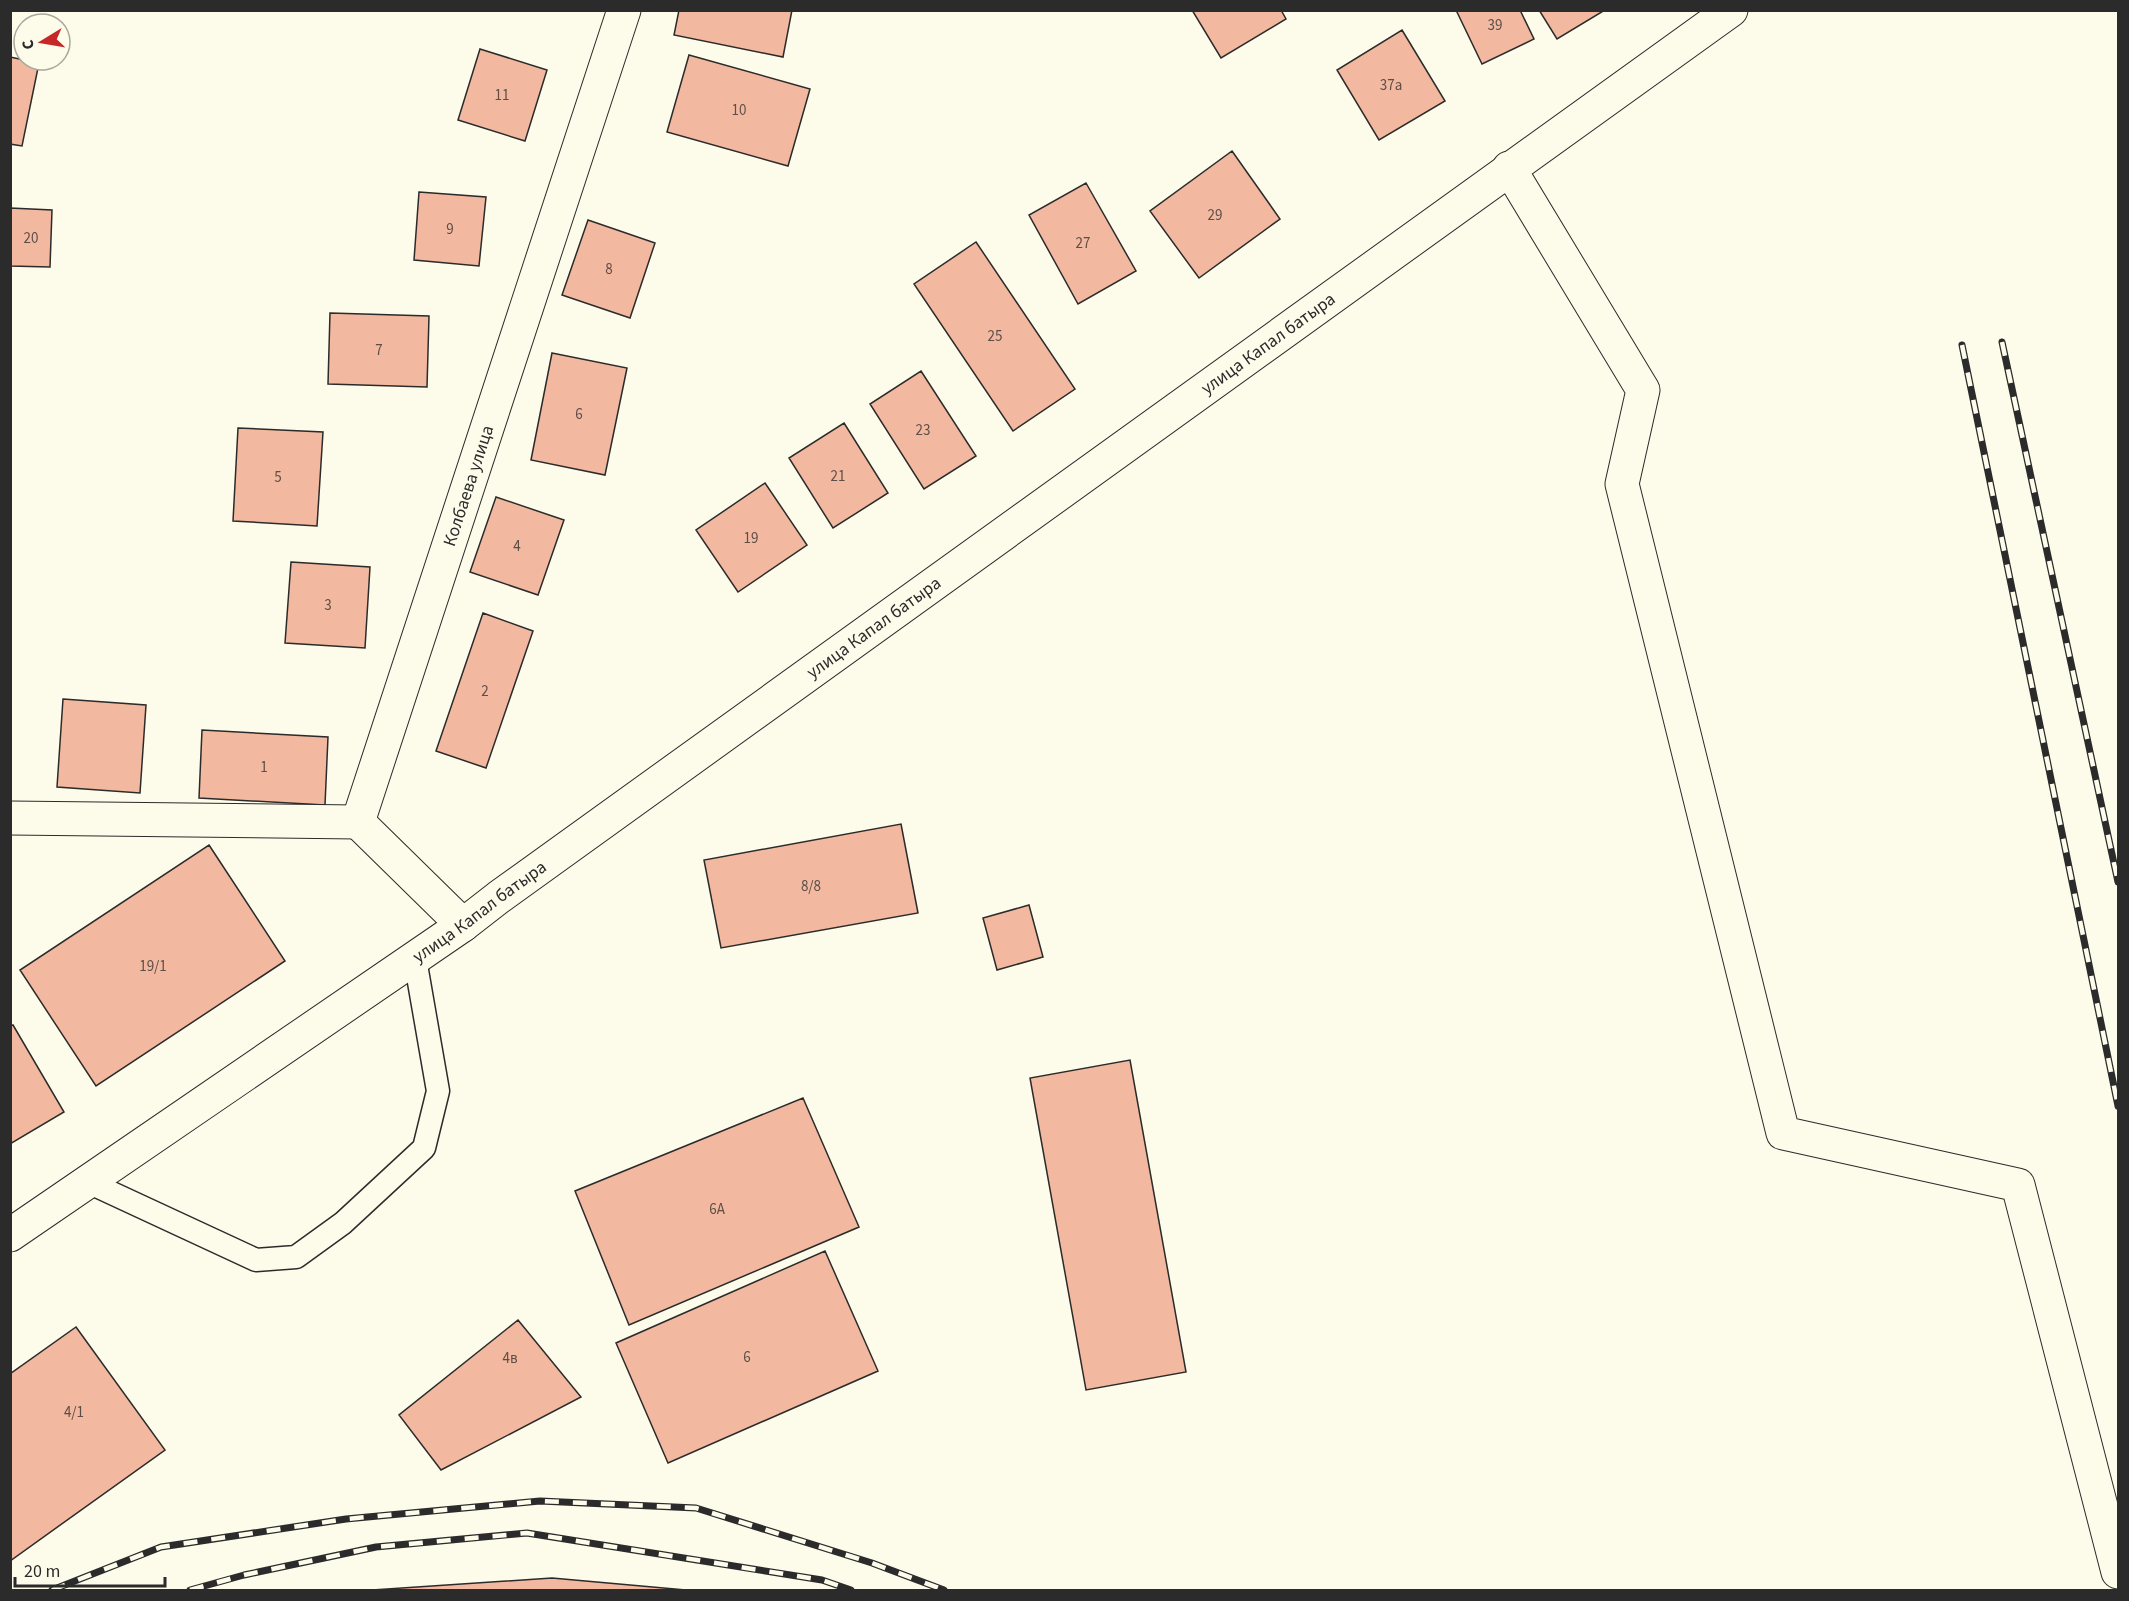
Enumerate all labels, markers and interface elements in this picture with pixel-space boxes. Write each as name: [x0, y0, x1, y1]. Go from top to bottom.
north arrow: [12, 12, 72, 72]
house number: 39: [1488, 15, 1502, 36]
text: С: [17, 38, 40, 51]
house number: 37а: [1380, 75, 1402, 96]
house number: 11: [495, 85, 509, 106]
house number: 10: [732, 100, 746, 121]
house number: 29: [1208, 205, 1222, 226]
house number: 9: [446, 219, 454, 240]
house number: 20: [24, 228, 38, 249]
house number: 27: [1076, 233, 1090, 254]
house number: 8: [605, 259, 613, 280]
street label: улица Капал батыра: [1196, 286, 1340, 400]
house number: 25: [988, 326, 1002, 347]
house number: 7: [375, 340, 383, 361]
house number: 6: [575, 404, 583, 425]
house number: 23: [916, 420, 930, 441]
street label: Колбаева улица: [437, 422, 500, 550]
house number: 21: [831, 466, 845, 487]
house number: 5: [274, 467, 282, 488]
house number: 19: [744, 528, 758, 549]
house number: 4: [513, 536, 521, 557]
street label: улица Капал батыра: [801, 570, 946, 684]
house number: 3: [324, 595, 332, 616]
house number: 2: [481, 681, 489, 702]
house number: 1: [260, 757, 268, 778]
street label: улица Капал батыра: [407, 854, 551, 969]
house number: 8/8: [801, 876, 821, 897]
house number: 19/1: [139, 956, 167, 977]
house number: 6А: [709, 1199, 726, 1220]
house number: 6: [743, 1347, 751, 1368]
house number: 4в: [502, 1348, 518, 1369]
house number: 4/1: [64, 1402, 84, 1423]
scale bar: [15, 1550, 165, 1588]
text: 20 m: [24, 1559, 60, 1584]

